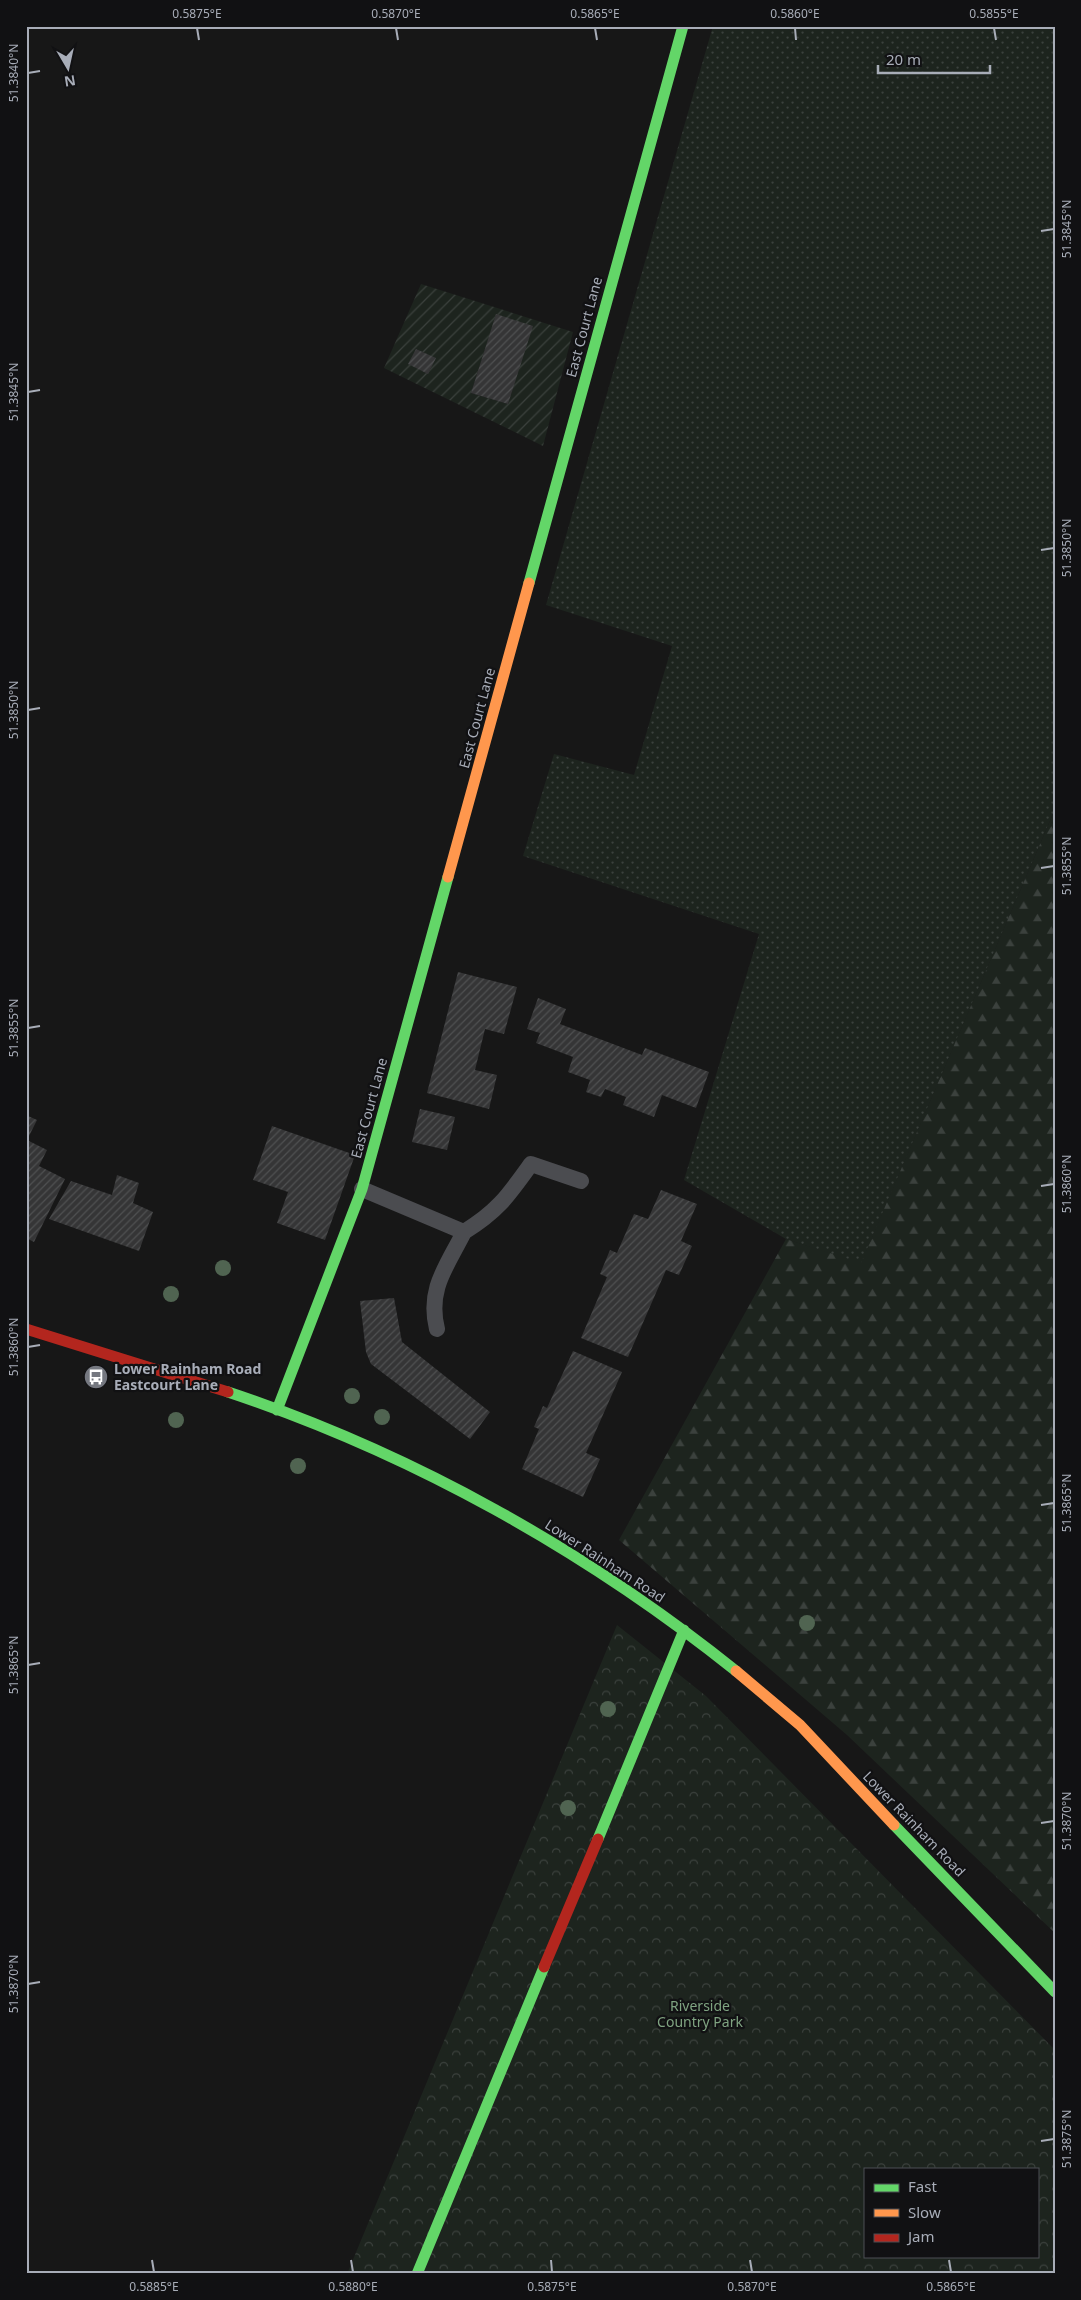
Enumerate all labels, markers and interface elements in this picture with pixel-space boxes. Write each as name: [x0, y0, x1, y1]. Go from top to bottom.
text: 0.5875°E: [172, 5, 222, 22]
text: 0.5870°E: [371, 5, 421, 22]
text: 0.5865°E: [570, 5, 620, 22]
text: 0.5860°E: [770, 5, 820, 22]
text: 0.5855°E: [969, 5, 1019, 22]
north arrow: [42, 42, 92, 92]
scale bar: [878, 42, 991, 74]
text: 51.3840°N: [5, 44, 22, 102]
text: 20 m: [886, 49, 921, 69]
text: N: [63, 71, 77, 92]
text: 51.3845°N: [1058, 200, 1075, 258]
street label: East Court Lane: [561, 274, 606, 379]
text: 51.3845°N: [5, 363, 22, 421]
text: 51.3850°N: [1058, 519, 1075, 577]
street label: East Court Lane: [454, 665, 499, 770]
text: 51.3850°N: [5, 681, 22, 739]
text: 51.3855°N: [1058, 837, 1075, 895]
text: 51.3855°N: [5, 999, 22, 1057]
street label: East Court Lane: [346, 1055, 391, 1160]
text: 51.3860°N: [1058, 1155, 1075, 1213]
text: 51.3860°N: [5, 1318, 22, 1376]
place label: Lower Rainham Road Eastcourt Lane: [114, 1359, 261, 1394]
bus stop icon: Lower Rainham Road Eastcourt Lane: [83, 1364, 109, 1390]
text: 51.3865°N: [1058, 1474, 1075, 1532]
street label: Lower Rainham Road: [542, 1515, 669, 1607]
text: 51.3865°N: [5, 1636, 22, 1694]
street label: Lower Rainham Road: [859, 1767, 970, 1880]
text: 51.3870°N: [1058, 1792, 1075, 1850]
text: 51.3870°N: [5, 1955, 22, 2013]
park label: Riverside Country Park: [657, 1996, 743, 2031]
text: 51.3875°N: [1058, 2110, 1075, 2168]
legend: [864, 2168, 1038, 2258]
text: Fast: [908, 2176, 937, 2196]
text: Slow: [908, 2202, 941, 2222]
text: Jam: [906, 2226, 935, 2246]
text: 0.5885°E: [129, 2278, 179, 2295]
text: 0.5880°E: [328, 2278, 378, 2295]
text: 0.5875°E: [527, 2278, 577, 2295]
text: 0.5870°E: [727, 2278, 777, 2295]
text: 0.5865°E: [926, 2278, 976, 2295]

